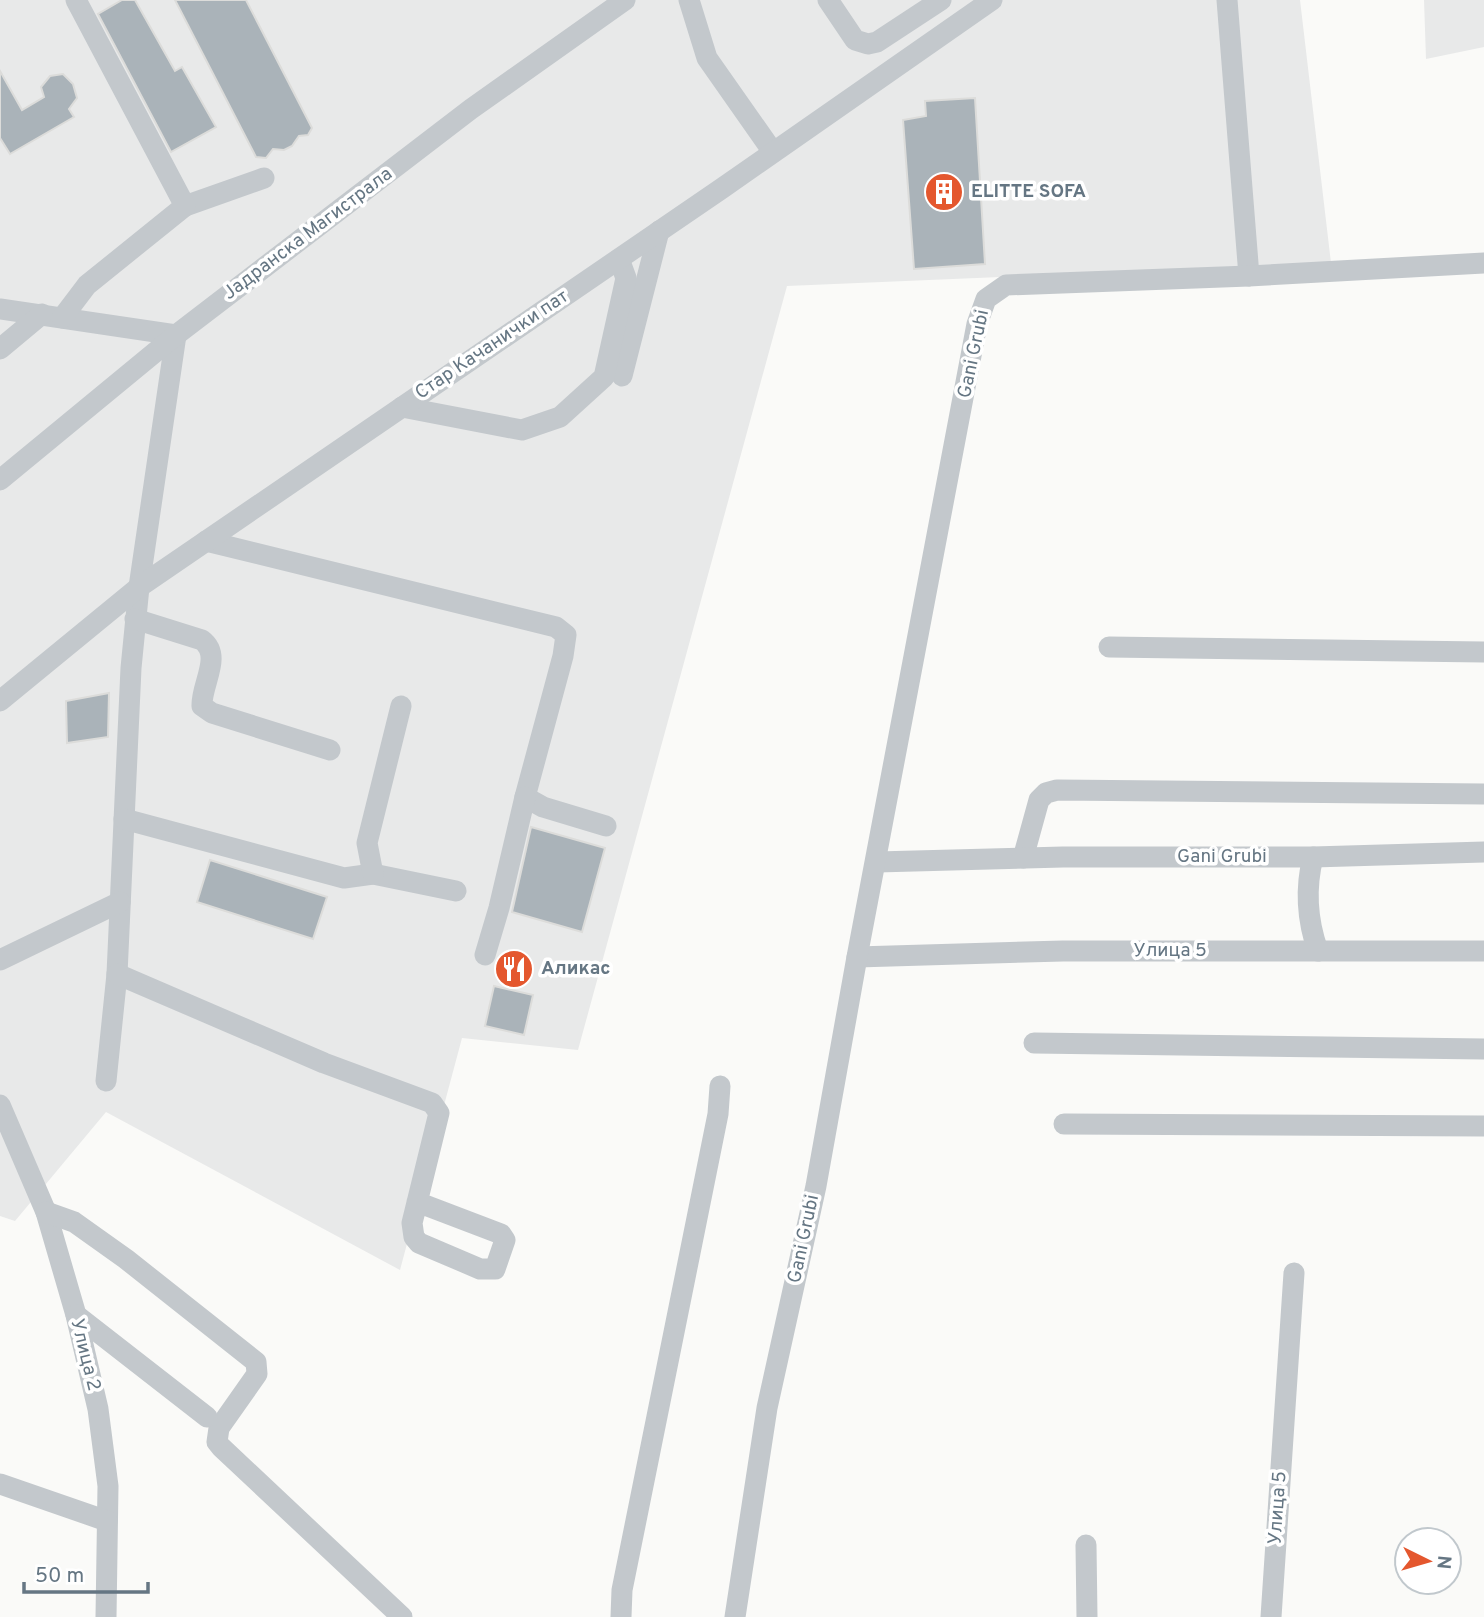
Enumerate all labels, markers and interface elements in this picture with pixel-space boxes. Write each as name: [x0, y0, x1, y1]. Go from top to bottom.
street label: Јадранска Магистрала: [218, 162, 398, 306]
building icon: ELITTE SOFA: [923, 171, 965, 213]
place label: ELITTE SOFA: [971, 180, 1087, 204]
street label: Стар Качанички пат: [411, 285, 574, 405]
street label: Gani Grubi: [953, 308, 995, 400]
street label: Gani Grubi: [1177, 845, 1267, 869]
street label: Улица 5: [1133, 939, 1207, 963]
restaurant icon: Аликас: [493, 948, 535, 990]
place label: Аликас: [541, 957, 611, 981]
street label: Gani Grubi: [783, 1193, 825, 1285]
street label: Улица 2: [64, 1316, 106, 1394]
street label: Улица 5: [1263, 1470, 1293, 1546]
north arrow: [1393, 1526, 1463, 1596]
scale bar: [24, 1550, 149, 1594]
text: N: [1430, 1554, 1455, 1570]
text: 50 m: [35, 1563, 84, 1590]

